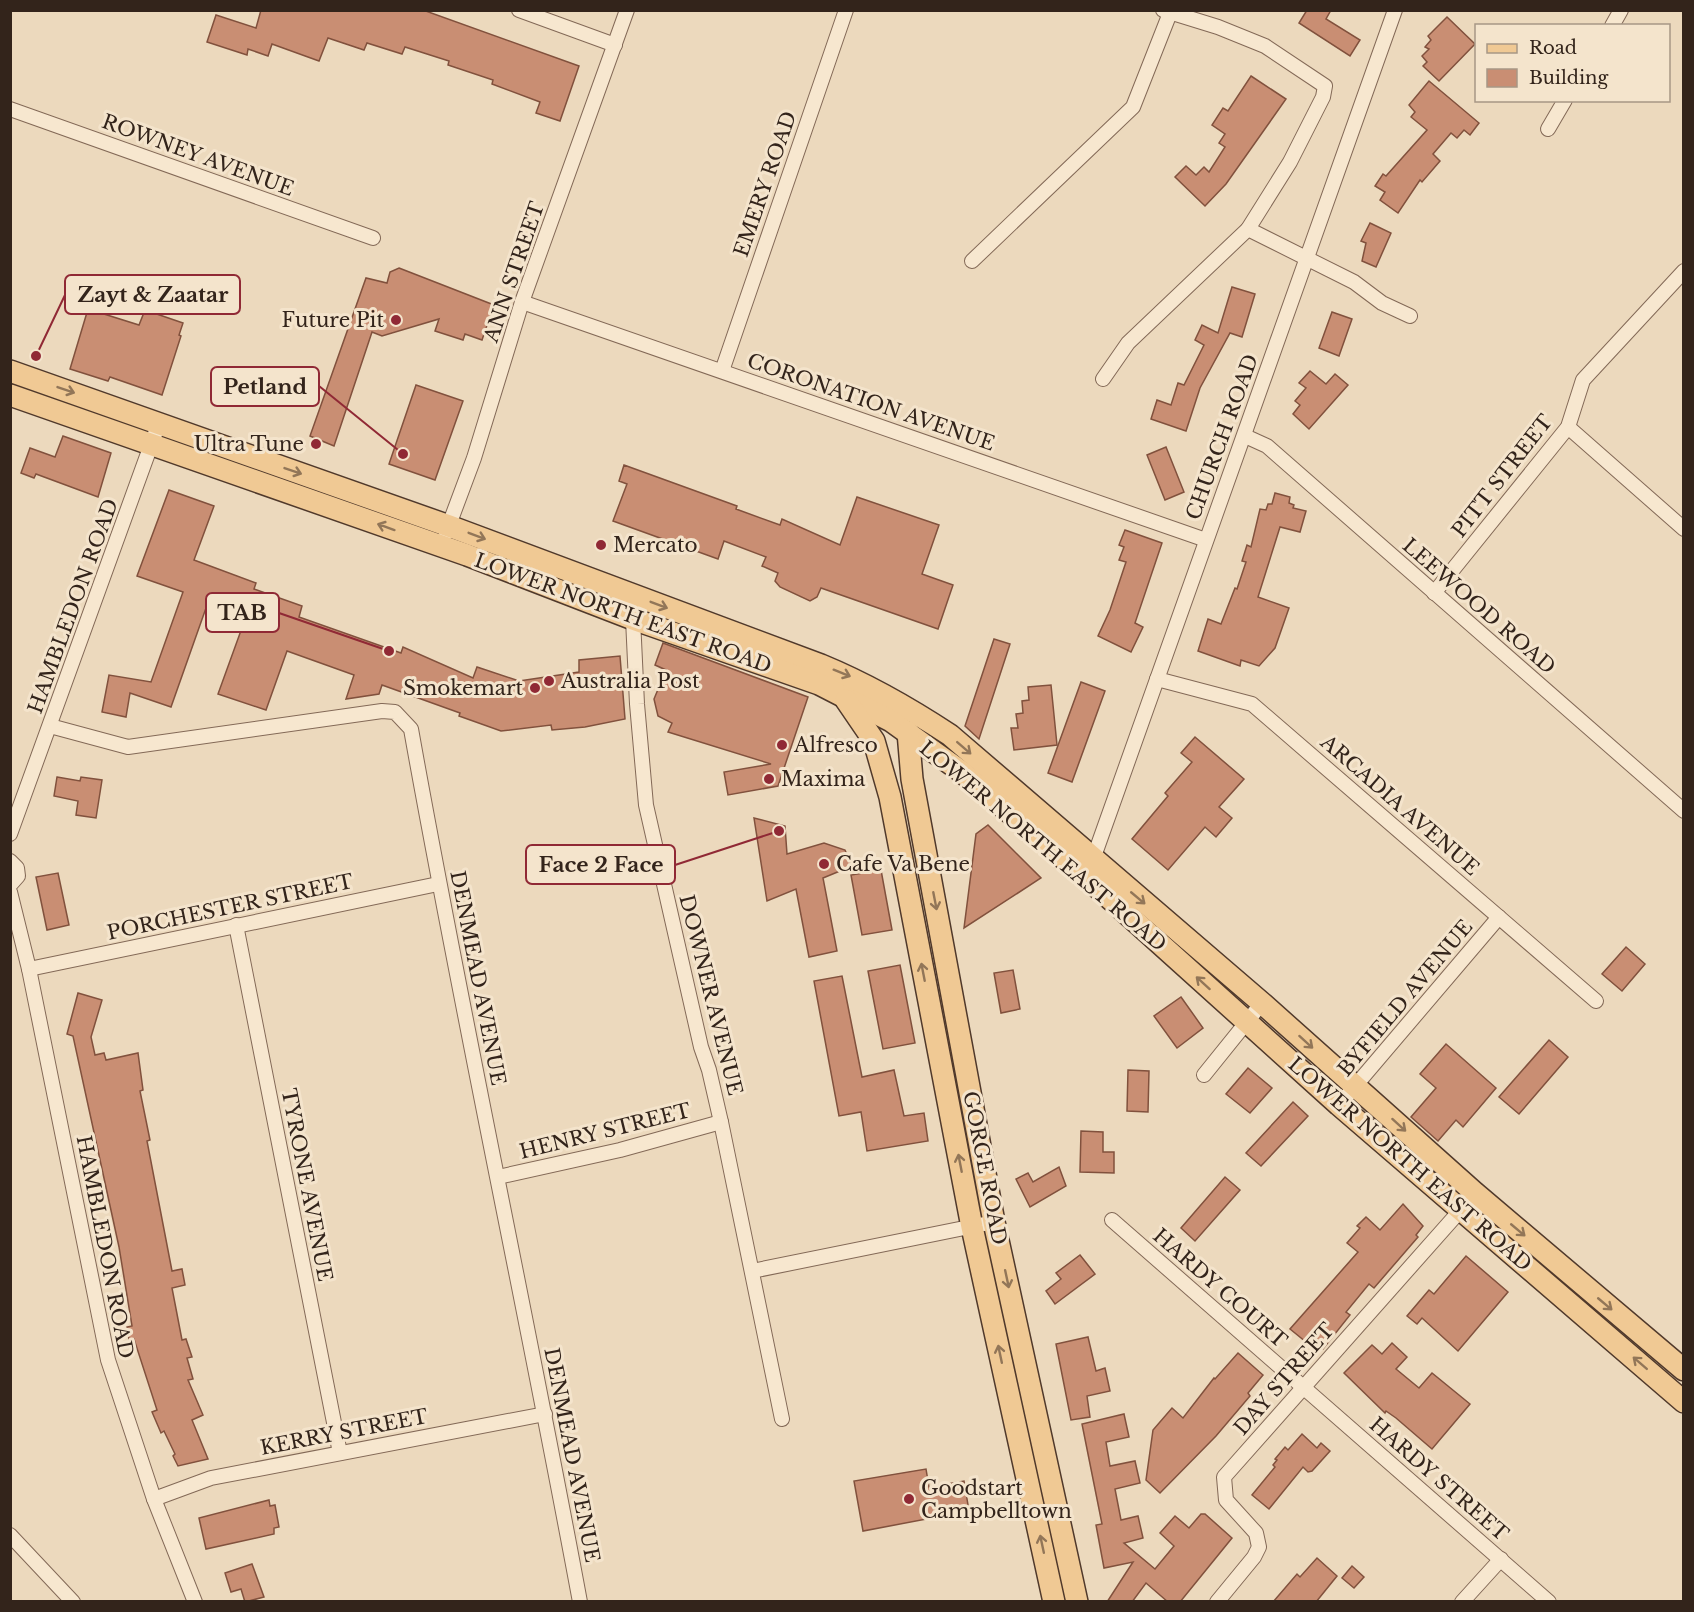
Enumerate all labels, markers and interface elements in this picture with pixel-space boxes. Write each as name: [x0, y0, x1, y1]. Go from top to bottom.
legend: [1475, 24, 1670, 102]
text: Road: [1529, 37, 1577, 59]
text: Building: [1529, 67, 1608, 89]
street label: EMERY ROAD: [729, 108, 801, 260]
street label: ROWNEY AVENUE: [99, 109, 297, 201]
street label: ANN STREET: [478, 199, 549, 346]
callout: Zayt & Zaatar: [65, 275, 240, 314]
text: Zayt & Zaatar: [77, 282, 229, 308]
place label: Future Pit: [282, 308, 384, 332]
marker: Future Pit: [389, 313, 403, 327]
street label: CORONATION AVENUE: [744, 348, 998, 456]
street label: CHURCH ROAD: [1181, 351, 1263, 523]
callout: Petland: [211, 367, 319, 406]
text: Petland: [223, 374, 308, 400]
one-way arrow: [56, 386, 75, 397]
street label: PITT STREET: [1447, 410, 1557, 542]
place label: Ultra Tune: [194, 432, 304, 456]
marker: Ultra Tune: [309, 437, 323, 451]
one-way arrow: [283, 466, 302, 477]
street label: HAMBLEDON ROAD: [23, 495, 123, 717]
one-way arrow: [377, 521, 395, 532]
one-way arrow: [467, 532, 486, 543]
place label: Mercato: [613, 533, 698, 557]
street label: LEEWOOD ROAD: [1398, 533, 1560, 679]
marker: Mercato: [594, 538, 608, 552]
street label: LOWER NORTH EAST ROAD: [471, 548, 775, 678]
callout: TAB: [206, 593, 279, 632]
text: TAB: [217, 600, 267, 626]
one-way arrow: [650, 600, 668, 611]
one-way arrow: [832, 668, 851, 679]
place label: Australia Post: [560, 669, 700, 693]
marker: Australia Post: [542, 674, 556, 688]
place label: Smokemart: [403, 676, 523, 700]
marker: Smokemart: [528, 681, 542, 695]
street label: ARCADIA AVENUE: [1315, 729, 1484, 880]
place label: Alfresco: [793, 733, 878, 757]
street label: LOWER NORTH EAST ROAD: [915, 736, 1171, 956]
marker: Alfresco: [775, 738, 789, 752]
one-way arrow: [956, 741, 971, 755]
place label: Maxima: [781, 767, 866, 791]
marker: Maxima: [762, 772, 776, 786]
callout: Face 2 Face: [526, 845, 675, 884]
text: Face 2 Face: [538, 852, 664, 878]
place label: Cafe Va Bene: [836, 852, 970, 876]
marker: Cafe Va Bene: [817, 857, 831, 871]
street label: PORCHESTER STREET: [105, 869, 355, 945]
street label: DENMEAD AVENUE: [445, 869, 511, 1087]
one-way arrow: [930, 891, 941, 911]
one-way arrow: [1130, 891, 1145, 905]
street label: DOWNER AVENUE: [674, 892, 748, 1098]
street label: BYFIELD AVENUE: [1333, 915, 1477, 1081]
one-way arrow: [917, 962, 928, 982]
one-way arrow: [1196, 976, 1211, 990]
one-way arrow: [1298, 1035, 1313, 1049]
street label: LOWER NORTH EAST ROAD: [1283, 1052, 1537, 1276]
street label: TYRONE AVENUE: [277, 1086, 337, 1284]
street label: GORGE ROAD: [958, 1089, 1012, 1247]
street label: HENRY STREET: [517, 1098, 693, 1164]
one-way arrow: [1391, 1118, 1406, 1132]
street label: HAMBLEDON ROAD: [72, 1133, 138, 1361]
one-way arrow: [954, 1154, 965, 1173]
street label: HARDY COURT: [1148, 1223, 1292, 1353]
one-way arrow: [1510, 1223, 1526, 1236]
one-way arrow: [1002, 1268, 1013, 1288]
one-way arrow: [1597, 1297, 1613, 1310]
street label: DAY STREET: [1229, 1318, 1339, 1440]
one-way arrow: [994, 1345, 1005, 1364]
street label: DENMEAD AVENUE: [539, 1346, 605, 1564]
one-way arrow: [1632, 1357, 1648, 1371]
street label: KERRY STREET: [258, 1404, 430, 1460]
street label: HARDY STREET: [1365, 1412, 1513, 1546]
place label: Goodstart Campbelltown: [921, 1476, 1072, 1523]
marker: Goodstart Campbelltown: [902, 1492, 916, 1506]
one-way arrow: [1035, 1535, 1047, 1554]

